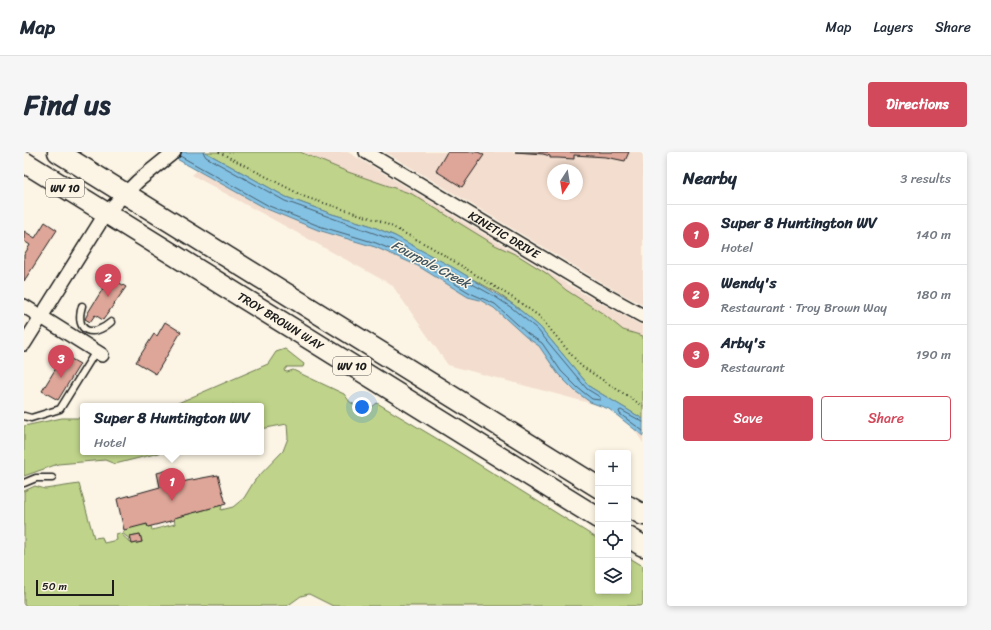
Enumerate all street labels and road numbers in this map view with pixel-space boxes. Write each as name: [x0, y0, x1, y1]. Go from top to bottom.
road number: WV 10: [46, 179, 84, 197]
street label: KINETIC DRIVE: [464, 205, 545, 266]
street label: TROY BROWN WAY: [233, 286, 329, 357]
road number: WV 10: [333, 357, 371, 375]

